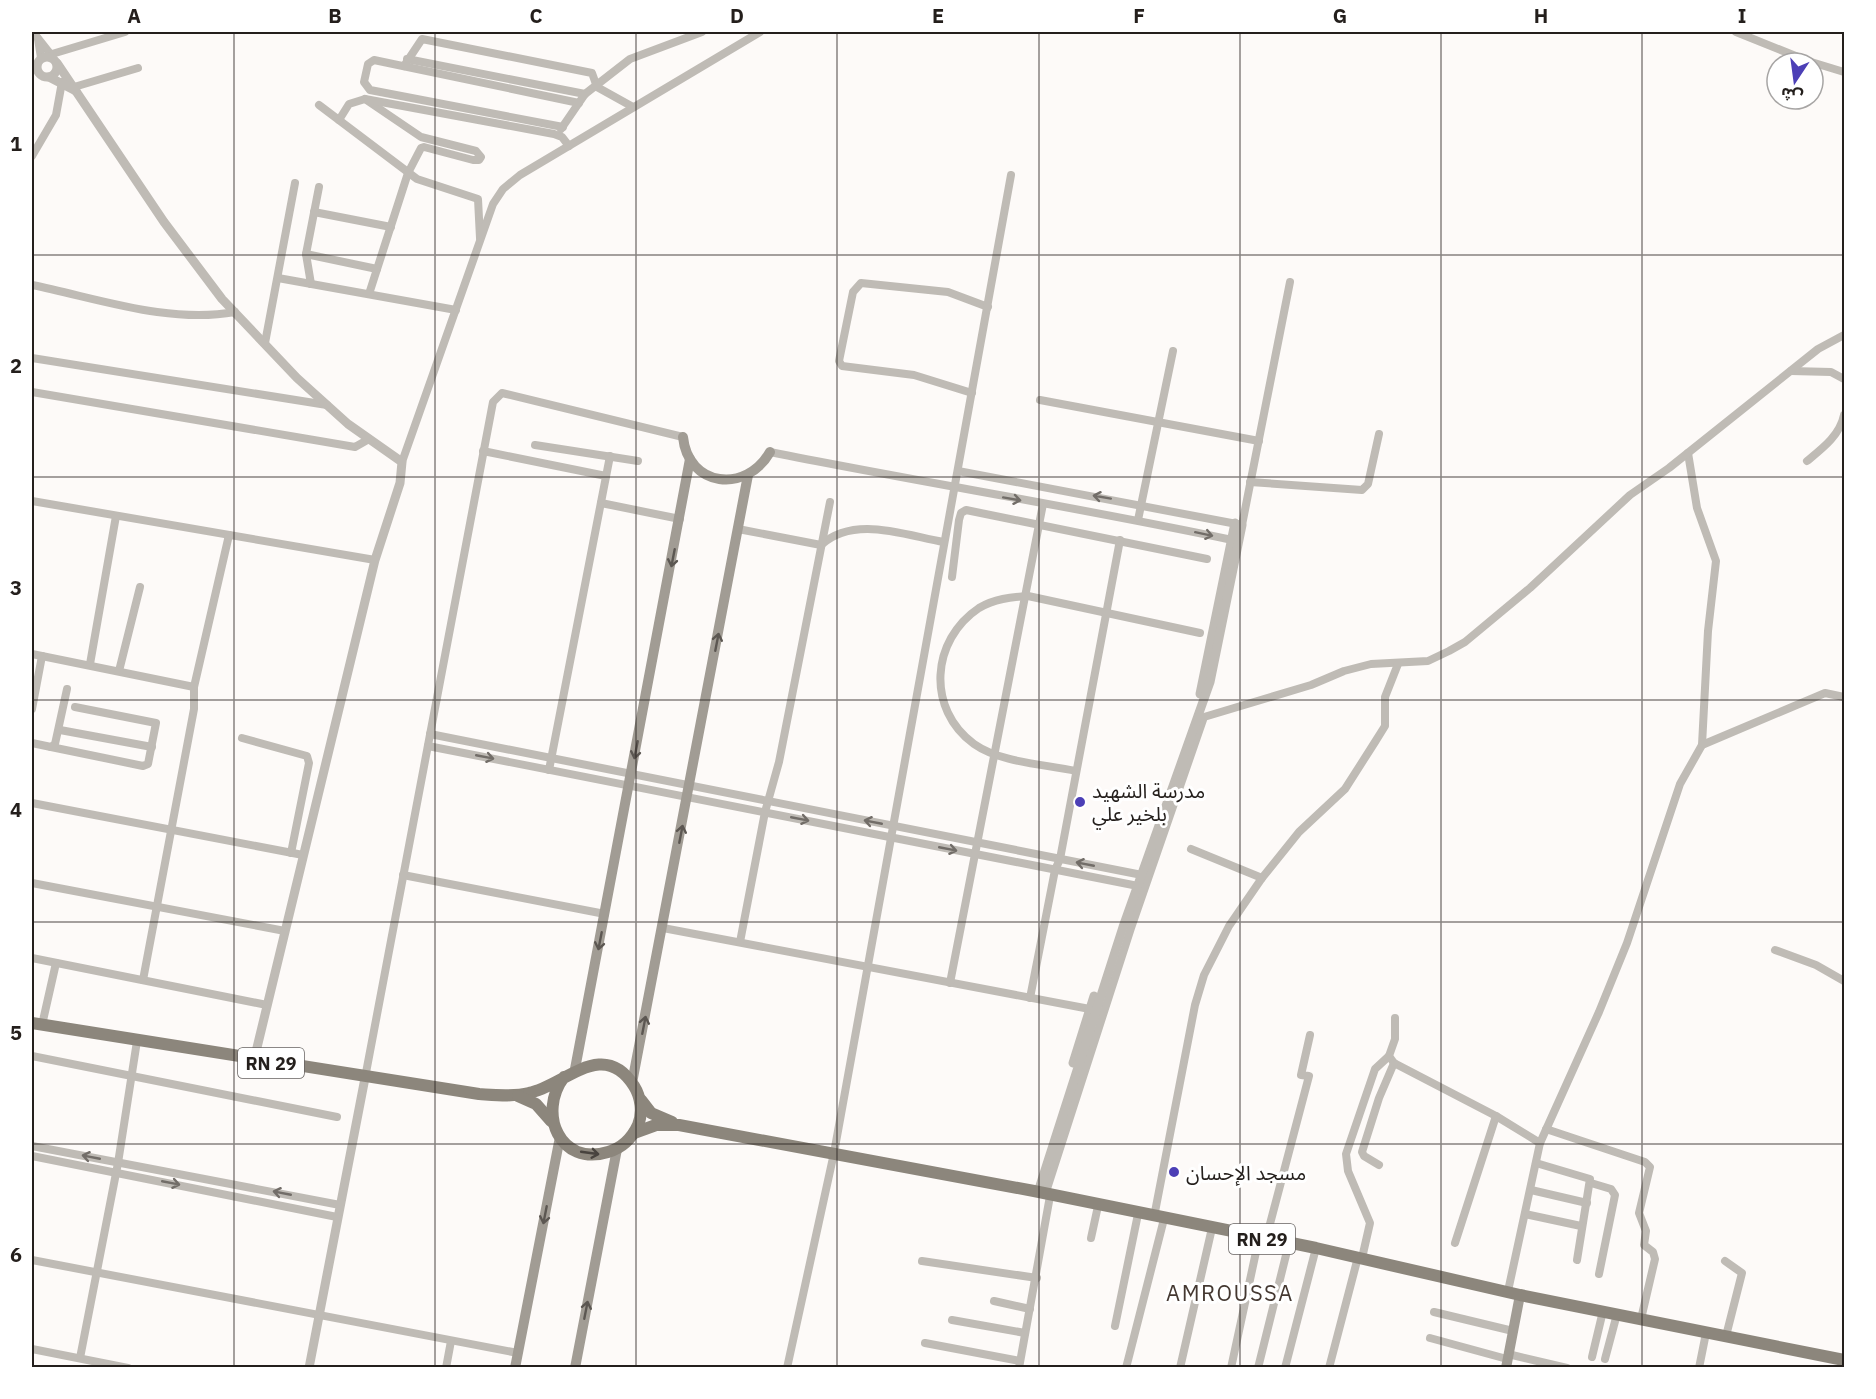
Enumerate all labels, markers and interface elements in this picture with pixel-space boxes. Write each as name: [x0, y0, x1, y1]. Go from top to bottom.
text: A: [127, 2, 141, 29]
text: B: [328, 2, 342, 29]
text: C: [529, 2, 543, 29]
text: D: [730, 2, 744, 29]
text: E: [932, 2, 944, 29]
text: F: [1133, 2, 1145, 29]
text: G: [1333, 2, 1347, 29]
text: H: [1534, 2, 1548, 29]
text: I: [1738, 2, 1746, 29]
north arrow: [1765, 51, 1825, 111]
text: ش: [1779, 83, 1805, 108]
text: 1: [10, 130, 22, 157]
text: 2: [10, 352, 22, 379]
one-way arrow: [1093, 492, 1112, 503]
one-way arrow: [1002, 494, 1022, 505]
one-way arrow: [1194, 529, 1213, 541]
one-way arrow: [667, 548, 678, 567]
text: 3: [10, 574, 22, 601]
one-way arrow: [712, 633, 723, 653]
one-way arrow: [631, 739, 642, 759]
one-way arrow: [475, 752, 494, 763]
place label: مدرسة الشهيد بلخير علي: [1092, 777, 1205, 829]
marker: مدرسة الشهيد بلخير علي: [1073, 795, 1087, 809]
text: 4: [10, 796, 22, 823]
one-way arrow: [790, 814, 809, 825]
one-way arrow: [863, 816, 883, 827]
one-way arrow: [676, 825, 687, 844]
one-way arrow: [938, 844, 958, 855]
one-way arrow: [1075, 858, 1095, 869]
one-way arrow: [594, 931, 605, 951]
one-way arrow: [638, 1016, 650, 1035]
text: 5: [10, 1019, 22, 1046]
road number: RN 29: [238, 1048, 304, 1078]
one-way arrow: [580, 1147, 599, 1158]
one-way arrow: [81, 1151, 101, 1162]
place label: مسجد الإحسان: [1186, 1159, 1306, 1186]
marker: مسجد الإحسان: [1167, 1165, 1181, 1179]
one-way arrow: [161, 1178, 181, 1189]
one-way arrow: [273, 1187, 293, 1198]
one-way arrow: [539, 1205, 550, 1225]
road number: RN 29: [1229, 1224, 1295, 1254]
text: 6: [10, 1241, 22, 1268]
district label: AMROUSSA: [1166, 1278, 1294, 1307]
one-way arrow: [581, 1301, 592, 1320]

